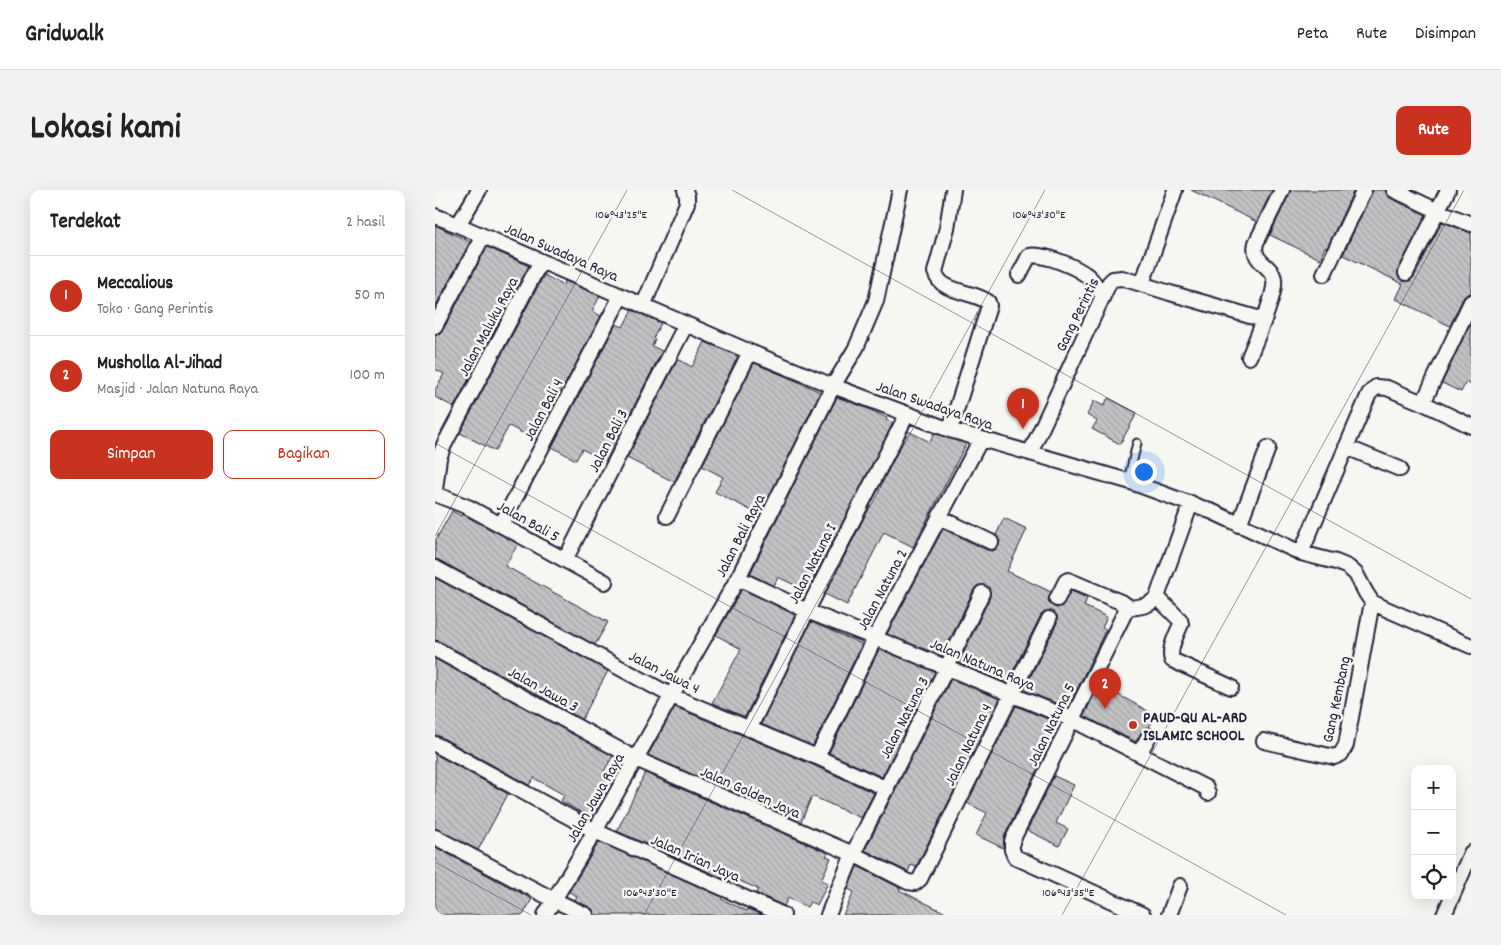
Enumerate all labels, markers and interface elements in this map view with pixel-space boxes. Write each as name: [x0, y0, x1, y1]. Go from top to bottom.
text: Gridwalk: [25, 18, 104, 52]
text: Peta: [1297, 22, 1328, 47]
text: Rute: [1356, 22, 1387, 47]
text: Disimpan: [1415, 22, 1476, 47]
text: Lokasi kami: [30, 105, 181, 155]
button: Rute: [1396, 106, 1471, 155]
text: 106°43'25"E: [595, 207, 648, 224]
text: 106°43'30"E: [1012, 207, 1066, 224]
text: Terdekat: [50, 208, 121, 238]
text: 2 hasil: [346, 211, 385, 234]
street label: Jalan Swadaya Raya: [500, 218, 622, 289]
text: Meccalious: [97, 271, 173, 298]
street label: Jalan Maluku Raya: [453, 273, 525, 381]
street label: Gang Perintis: [1050, 274, 1106, 356]
text: 1: [64, 284, 68, 307]
text: 50 m: [354, 284, 385, 307]
text: Toko · Gang Perintis: [97, 298, 214, 321]
text: Musholla Al-Jihad: [97, 351, 222, 378]
text: 2: [63, 364, 70, 387]
text: 100 m: [349, 364, 385, 387]
street label: Jalan Bali 4: [518, 375, 570, 446]
street label: Jalan Swadaya Raya: [873, 376, 996, 437]
text: Masjid · Jalan Natuna Raya: [97, 378, 258, 401]
pin: 1: [1007, 388, 1039, 429]
street label: Jalan Bali 3: [583, 405, 635, 477]
button: Simpan: [50, 430, 213, 479]
button: Bagikan: [223, 430, 385, 479]
your location: [1131, 459, 1157, 485]
street label: Jalan Bali Raya: [710, 490, 772, 582]
street label: Jalan Bali 5: [492, 496, 563, 549]
street label: Jalan Natuna I: [783, 520, 843, 608]
street label: Jalan Natuna 2: [852, 545, 914, 635]
street label: Jalan Natuna Raya: [926, 633, 1038, 698]
street label: Jalan Jawa 4: [624, 645, 703, 701]
street label: Gang Kembang: [1317, 654, 1358, 745]
street label: Jalan Jawa 3: [503, 661, 582, 719]
pin: 2: [1089, 668, 1121, 709]
street label: Jalan Natuna 3: [875, 673, 936, 763]
street label: Jalan Natuna 5: [1022, 680, 1082, 771]
street label: Jalan Natuna 4: [939, 700, 999, 790]
place label: PAUD-QU AL-ARD ISLAMIC SCHOOL: [1143, 707, 1247, 748]
marker: PAUD-QU AL-ARD ISLAMIC SCHOOL: [1127, 719, 1139, 731]
street label: Jalan Jawa Raya: [561, 749, 631, 847]
street label: Jalan Golden Jaya: [696, 761, 804, 826]
map controls: [1411, 765, 1456, 900]
button: +: [1411, 765, 1456, 810]
button: −: [1411, 810, 1456, 855]
street label: Jalan Irian Jaya: [647, 829, 744, 889]
button: locate: [1411, 855, 1456, 900]
text: 106°43'30"E: [623, 885, 677, 902]
text: 106°43'35"E: [1042, 885, 1095, 902]

